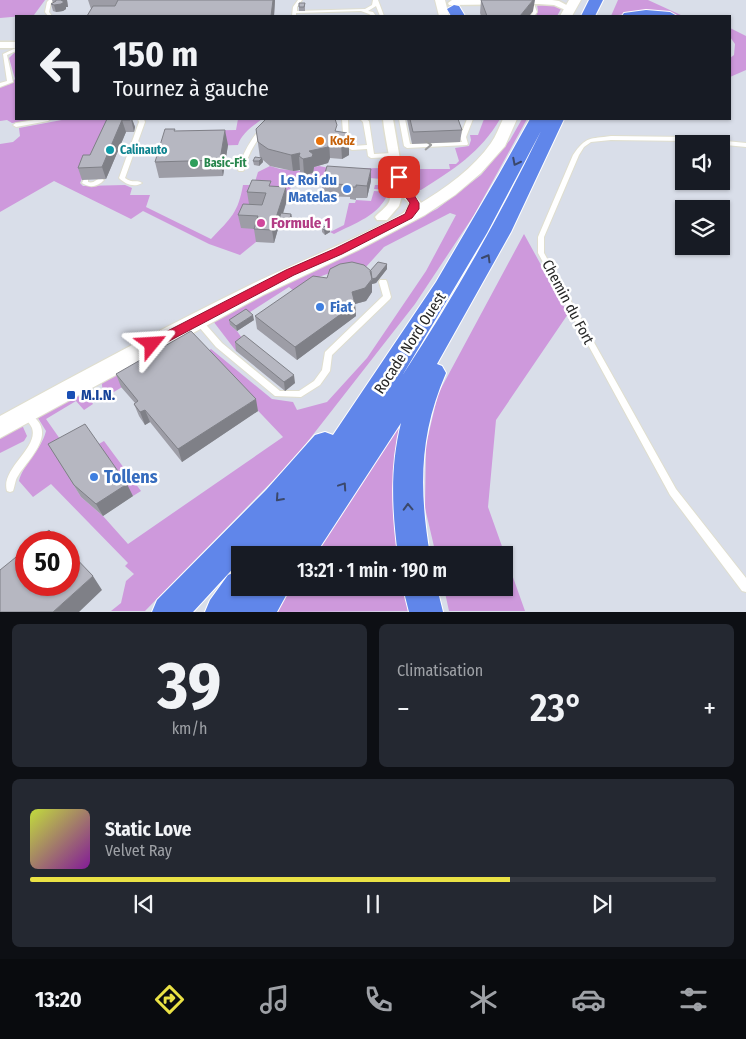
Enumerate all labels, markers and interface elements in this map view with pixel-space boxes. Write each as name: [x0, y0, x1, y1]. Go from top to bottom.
text: 150 m: [113, 33, 198, 75]
icon: left: [30, 35, 95, 100]
text: Tournez à gauche: [113, 75, 269, 102]
place label: Kodz: [330, 134, 355, 148]
marker: Kodz: [314, 135, 326, 147]
map controls: [675, 135, 730, 255]
button: sound: [675, 135, 730, 190]
one-way arrow: [425, 140, 433, 151]
place label: Calinauto: [120, 143, 168, 157]
marker: Calinauto: [104, 144, 116, 156]
place label: Basic-Fit: [204, 156, 247, 170]
pin: [378, 156, 420, 198]
marker: Basic-Fit: [188, 157, 200, 169]
one-way arrow: [512, 157, 522, 166]
icon: arrive: [385, 163, 413, 191]
place label: Le Roi du Matelas: [280, 171, 337, 206]
marker: Le Roi du Matelas: [341, 183, 353, 195]
button: layers: [675, 200, 730, 255]
place label: Formule 1: [271, 214, 331, 232]
marker: Formule 1: [255, 217, 267, 229]
one-way arrow: [480, 254, 490, 263]
street label: Chemin du Fort: [538, 257, 598, 347]
street label: Rocade Nord Ouest: [370, 289, 450, 397]
place label: Fiat: [330, 298, 354, 316]
marker: Fiat: [314, 301, 326, 313]
position arrow: [125, 317, 177, 369]
place label: M.I.N.: [81, 386, 116, 404]
marker: M.I.N.: [65, 389, 77, 401]
place label: Tollens: [104, 466, 158, 488]
marker: Tollens: [88, 471, 100, 483]
one-way arrow: [337, 482, 346, 492]
one-way arrow: [276, 493, 285, 502]
one-way arrow: [402, 502, 413, 510]
speed limit sign: 50: [15, 531, 80, 596]
text: 13:21 · 1 min · 190 m: [297, 559, 447, 582]
text: 39: [158, 647, 221, 725]
text: Climatisation: [397, 661, 483, 680]
text: 23°: [530, 685, 583, 731]
text: −: [397, 692, 410, 725]
text: +: [703, 692, 716, 725]
text: km/h: [172, 719, 207, 738]
text: Static Love: [105, 818, 192, 841]
text: Velvet Ray: [105, 841, 172, 860]
icon: previous: [130, 890, 158, 918]
icon: pause: [359, 890, 387, 918]
icon: next: [588, 890, 616, 918]
icon: directions: [152, 982, 187, 1017]
icon: music: [257, 982, 292, 1017]
icon: phone: [361, 982, 396, 1017]
icon: climate: [466, 982, 501, 1017]
icon: car: [571, 982, 606, 1017]
icon: filters: [676, 982, 711, 1017]
text: 13:20: [35, 986, 82, 1013]

